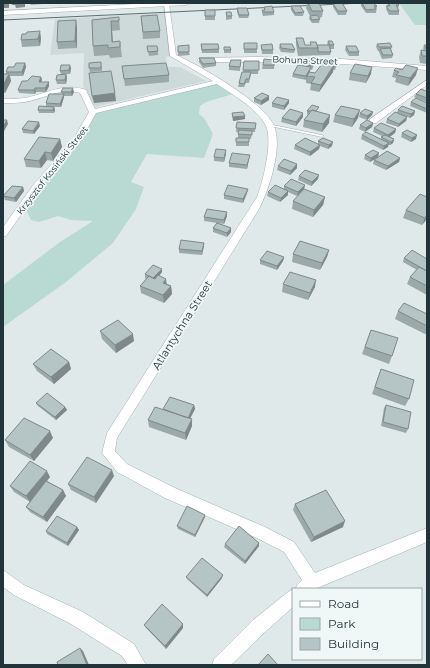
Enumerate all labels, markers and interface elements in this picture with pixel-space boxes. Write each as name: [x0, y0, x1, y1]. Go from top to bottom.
street label: Bohuna Street: [272, 53, 338, 67]
street label: Krzysztof Kosiński Street: [14, 123, 90, 216]
street label: Atlantychna Street: [149, 277, 215, 372]
legend: [292, 588, 422, 660]
text: Road: [328, 596, 359, 611]
text: Park: [328, 616, 356, 631]
text: Building: [328, 636, 379, 651]

